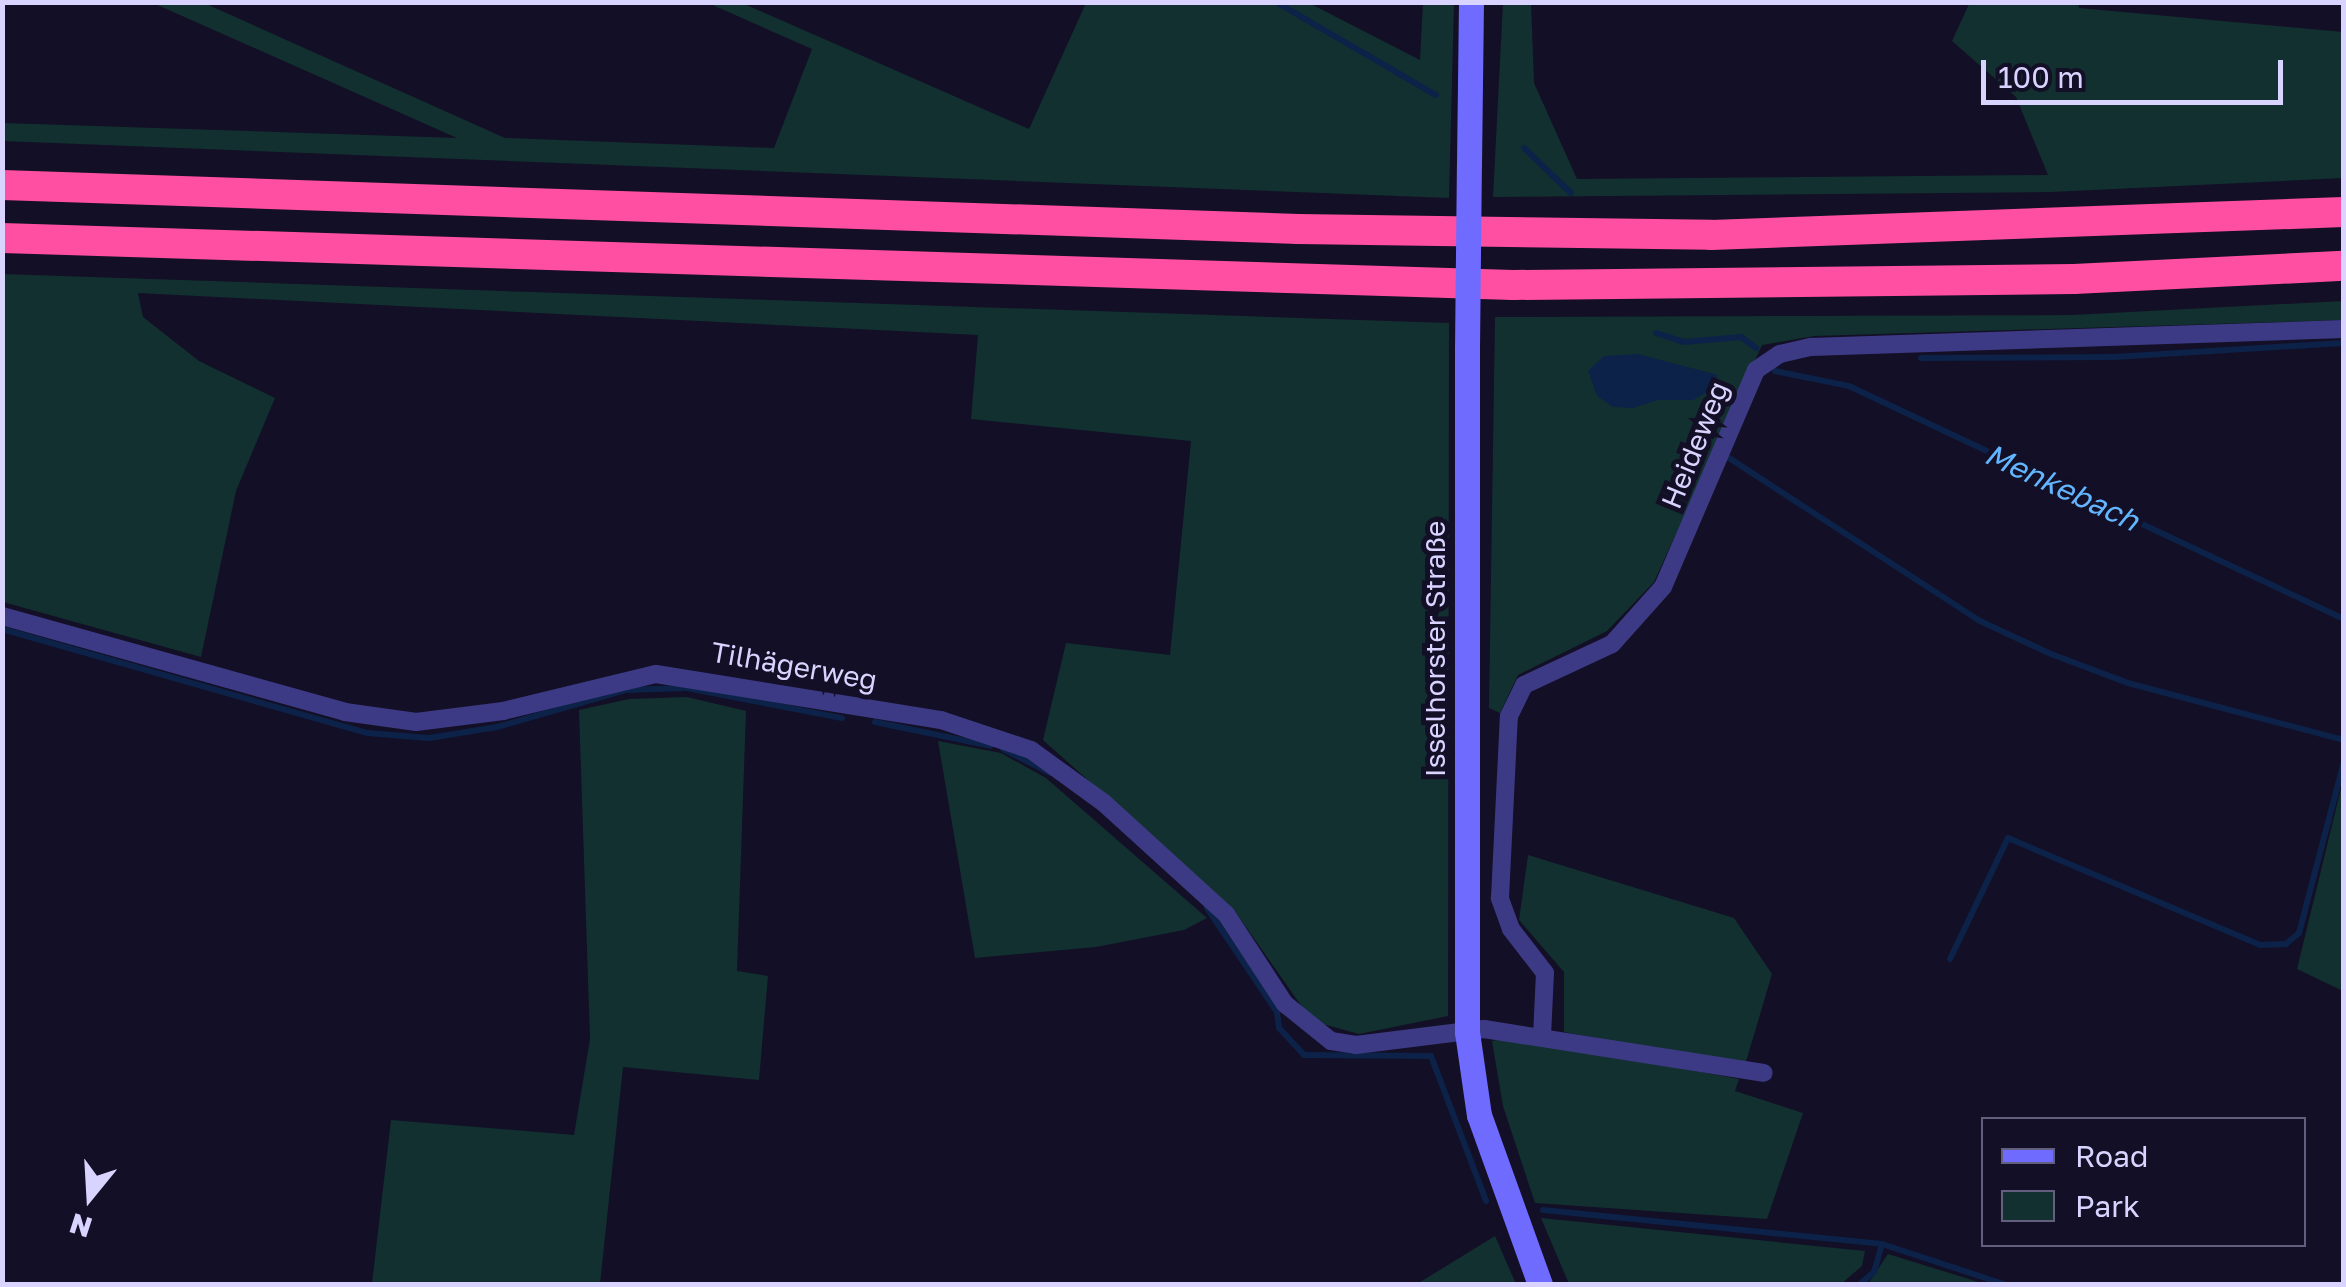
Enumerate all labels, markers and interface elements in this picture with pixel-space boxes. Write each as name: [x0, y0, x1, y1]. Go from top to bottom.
scale bar: [1986, 40, 2288, 102]
text: 100 m: [1998, 59, 2084, 95]
street label: Heideweg: [1654, 377, 1736, 513]
water label: Menkebach: [1979, 436, 2145, 538]
street label: Isselhorster Straße: [1418, 521, 1452, 777]
street label: Tilhägerweg: [709, 635, 879, 697]
legend: [1981, 1117, 2306, 1247]
text: Road: [2075, 1138, 2149, 1174]
north arrow: [40, 1147, 140, 1247]
text: Park: [2075, 1188, 2140, 1224]
text: N: [65, 1207, 96, 1245]

